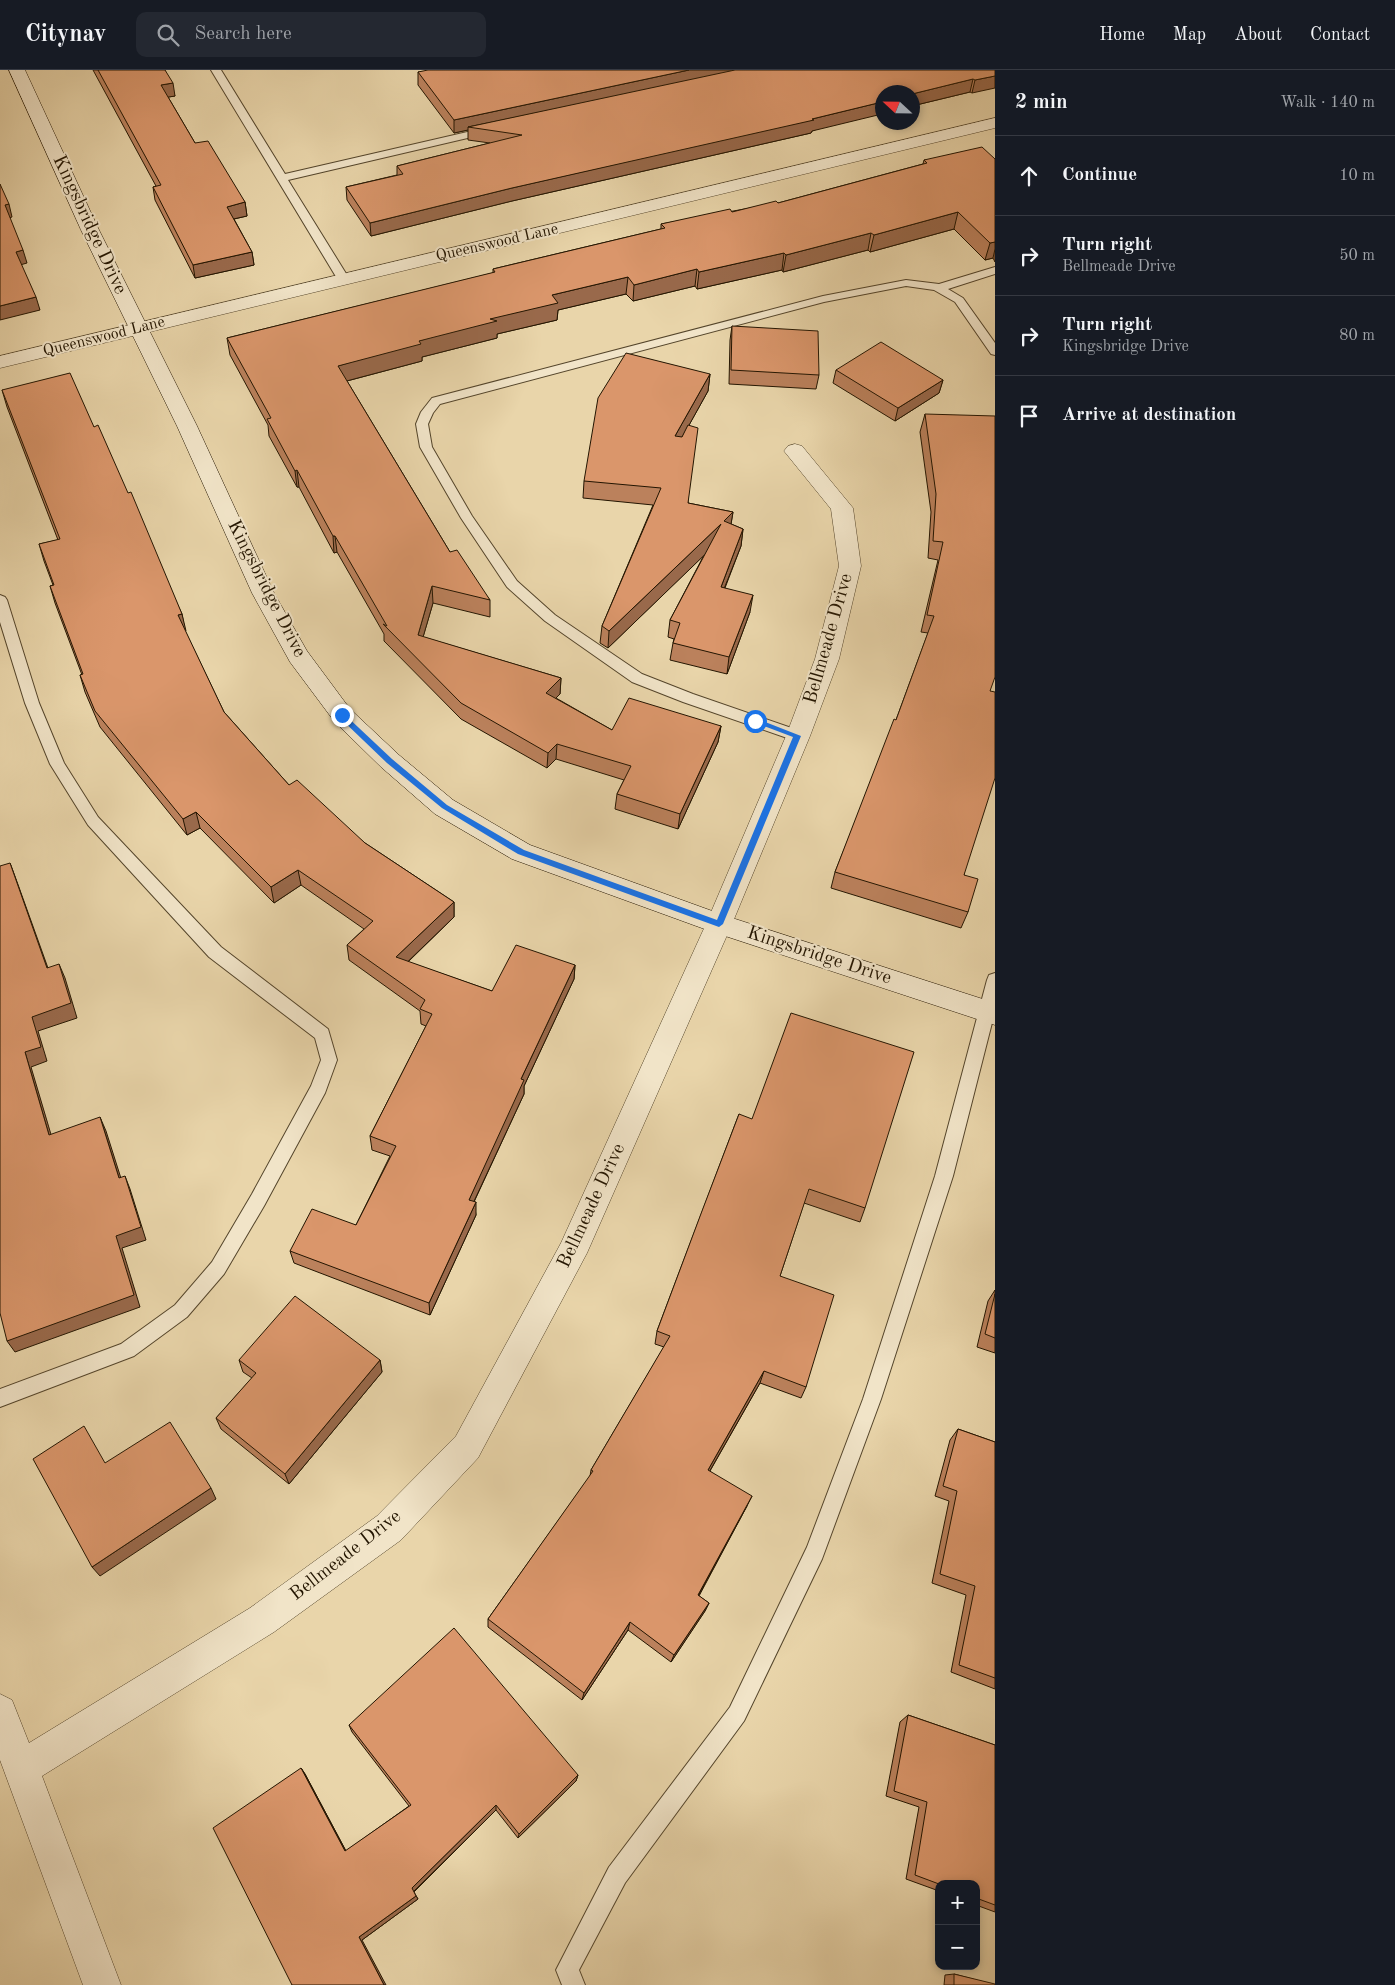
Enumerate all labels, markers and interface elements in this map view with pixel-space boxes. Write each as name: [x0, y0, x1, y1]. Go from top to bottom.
search box: [136, 12, 486, 57]
icon: search: [154, 21, 182, 49]
text: Citynav: [25, 23, 106, 47]
text: Search here: [194, 25, 292, 44]
text: Home: [1099, 26, 1145, 44]
text: Map: [1173, 26, 1206, 44]
text: About: [1234, 26, 1282, 44]
text: Contact: [1310, 26, 1370, 44]
north arrow: [875, 85, 920, 130]
text: 2 min: [1015, 92, 1068, 113]
text: Walk · 140 m: [1280, 95, 1375, 111]
street label: Kingsbridge Drive: [49, 153, 129, 297]
icon: ahead: [1015, 162, 1043, 190]
text: Continue: [1062, 166, 1137, 185]
text: 10 m: [1339, 168, 1375, 184]
street label: Queenswood Lane: [434, 221, 560, 265]
text: Turn right: [1062, 236, 1152, 255]
icon: right: [1015, 242, 1043, 270]
text: 50 m: [1339, 248, 1375, 264]
text: Bellmeade Drive: [1062, 259, 1176, 275]
street label: Queenswood Lane: [41, 314, 167, 360]
text: Turn right: [1062, 316, 1152, 335]
icon: right: [1015, 322, 1043, 350]
text: 80 m: [1339, 328, 1375, 344]
text: Kingsbridge Drive: [1062, 339, 1189, 355]
icon: arrive: [1015, 402, 1043, 430]
text: Arrive at destination: [1062, 406, 1236, 425]
street label: Kingsbridge Drive: [223, 518, 309, 660]
street label: Bellmeade Drive: [801, 572, 857, 706]
route end: [331, 704, 354, 727]
route start: [744, 710, 767, 733]
street label: Kingsbridge Drive: [744, 924, 894, 988]
street label: Bellmeade Drive: [555, 1141, 629, 1271]
street label: Bellmeade Drive: [287, 1507, 405, 1605]
map controls: [935, 1880, 980, 1970]
button: +: [935, 1880, 980, 1925]
button: −: [935, 1925, 980, 1970]

